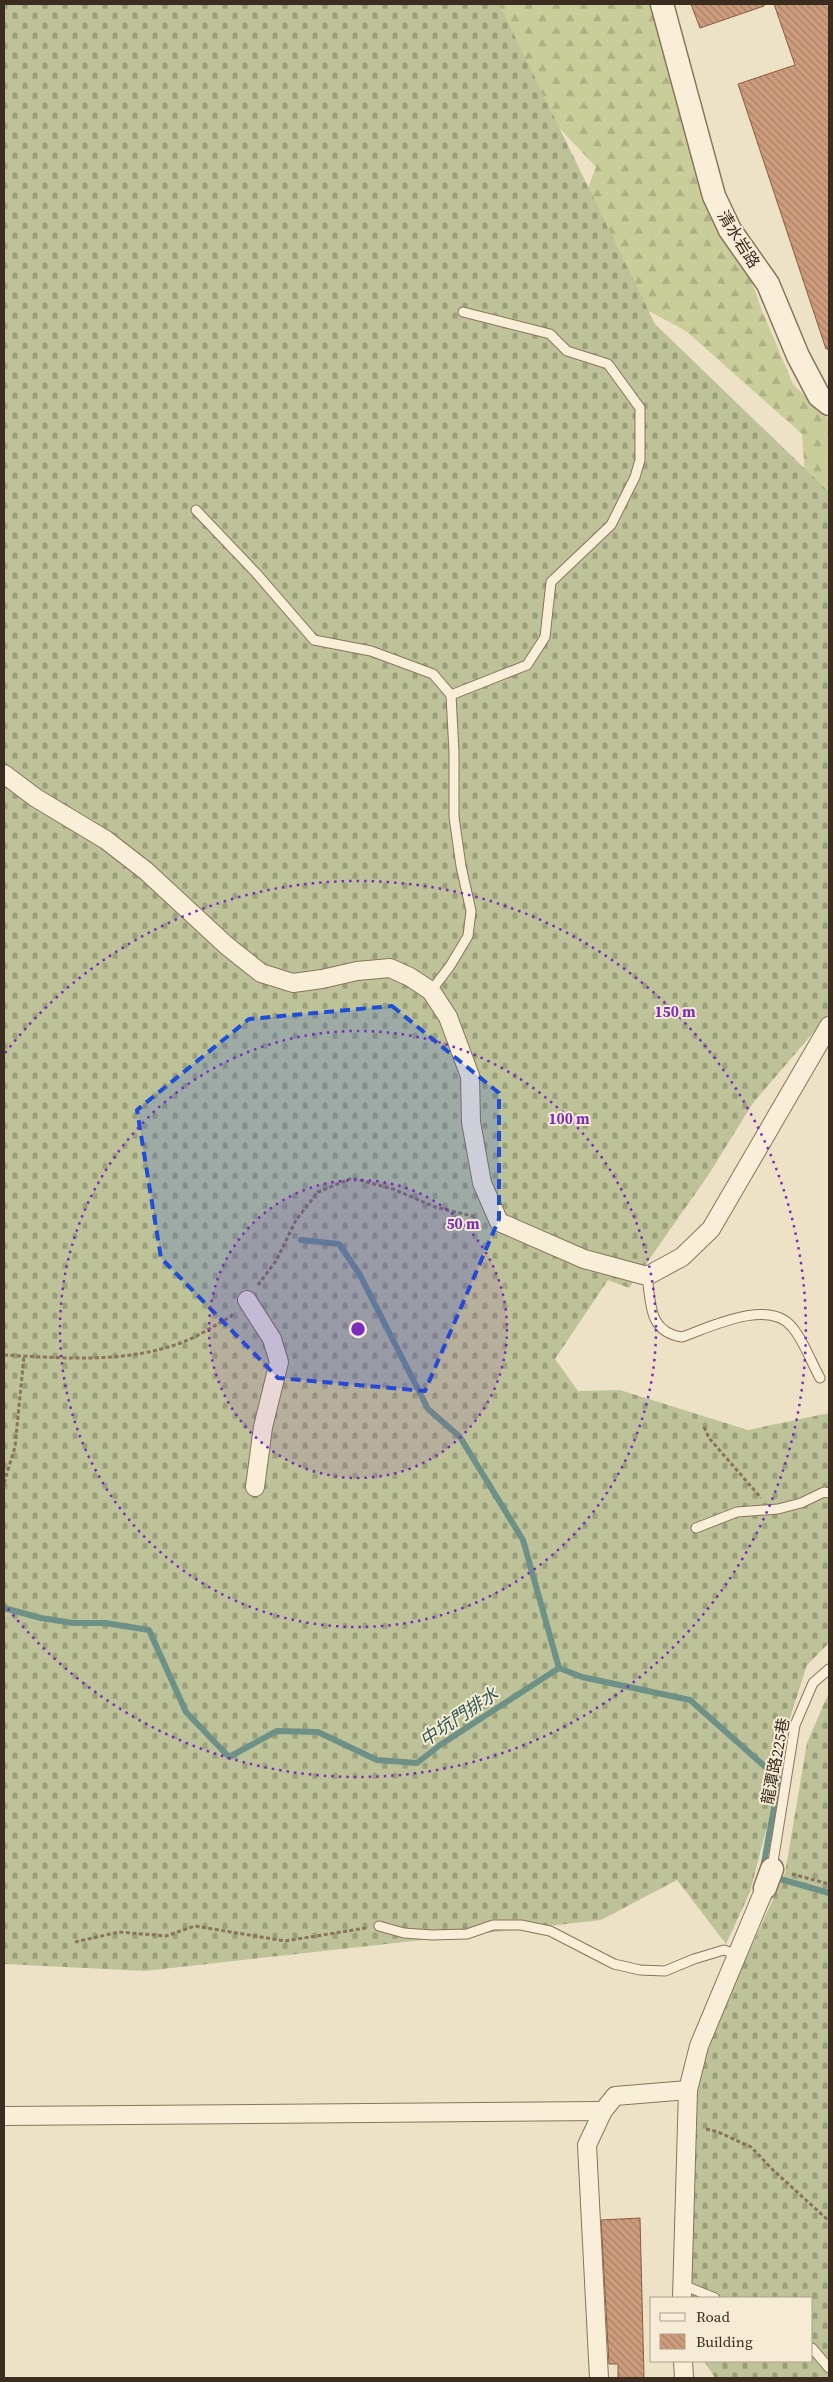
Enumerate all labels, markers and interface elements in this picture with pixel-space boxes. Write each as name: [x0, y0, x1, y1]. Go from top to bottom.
street label: 清水岩路: [713, 206, 765, 272]
text: 150 m: [654, 1001, 696, 1022]
text: 100 m: [548, 1108, 590, 1129]
text: 50 m: [446, 1213, 480, 1234]
centre of rings: [349, 1320, 367, 1338]
water label: 中坑門排水: [414, 1680, 504, 1752]
street label: 龍潭路225巷: [756, 1716, 794, 1806]
legend: [650, 2297, 813, 2362]
text: Road: [696, 2306, 730, 2327]
text: Building: [696, 2331, 753, 2352]

